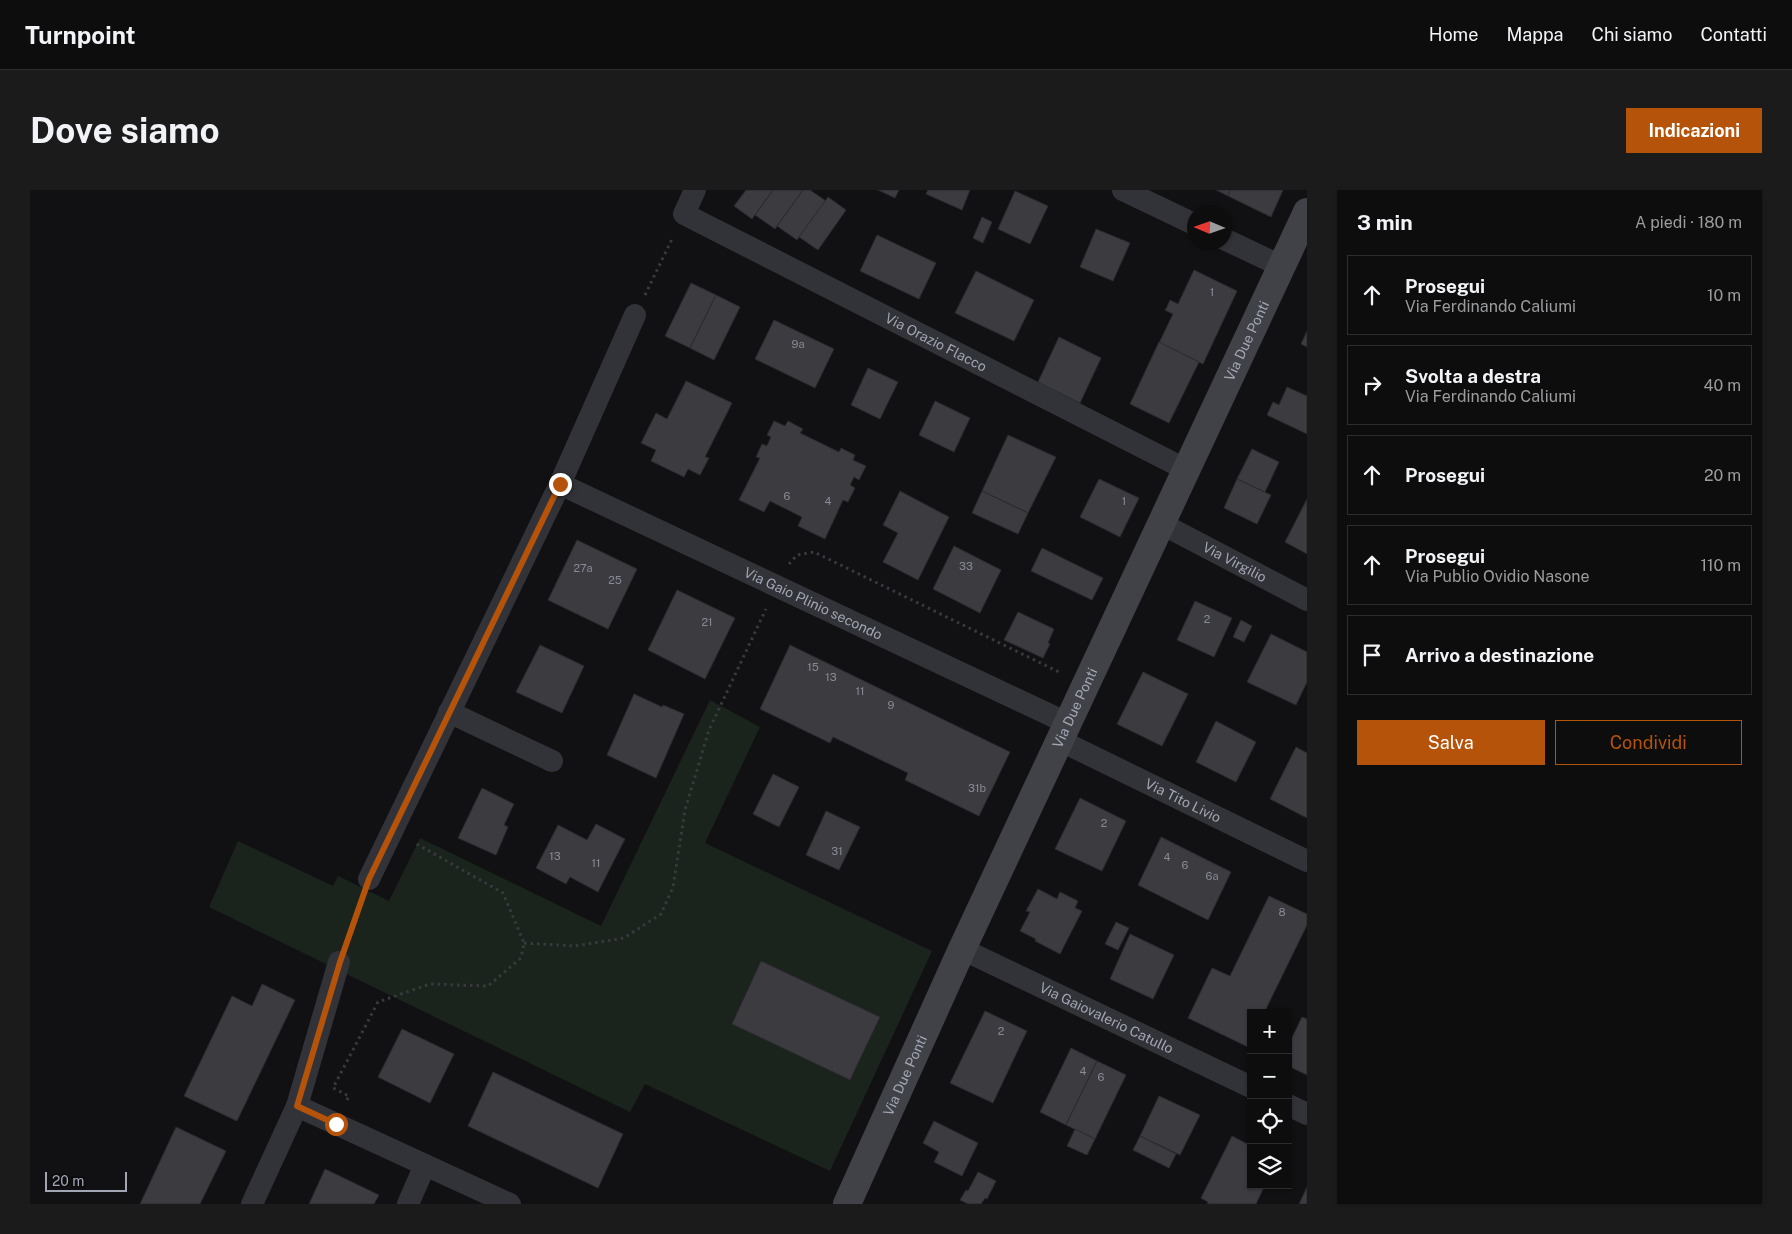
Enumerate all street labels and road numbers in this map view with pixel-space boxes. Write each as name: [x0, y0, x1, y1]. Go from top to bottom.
street label: Via Due Ponti: [1221, 298, 1272, 384]
street label: Via Orazio Flacco: [882, 310, 989, 375]
street label: Via Virgilio: [1200, 539, 1269, 585]
street label: Via Gaio Plinio secondo: [742, 564, 885, 643]
street label: Via Due Ponti: [1049, 665, 1100, 750]
street label: Via Tito Livio: [1143, 775, 1224, 826]
street label: Via Gaiovalerio Catullo: [1037, 979, 1176, 1057]
street label: Via Due Ponti: [880, 1033, 930, 1118]

